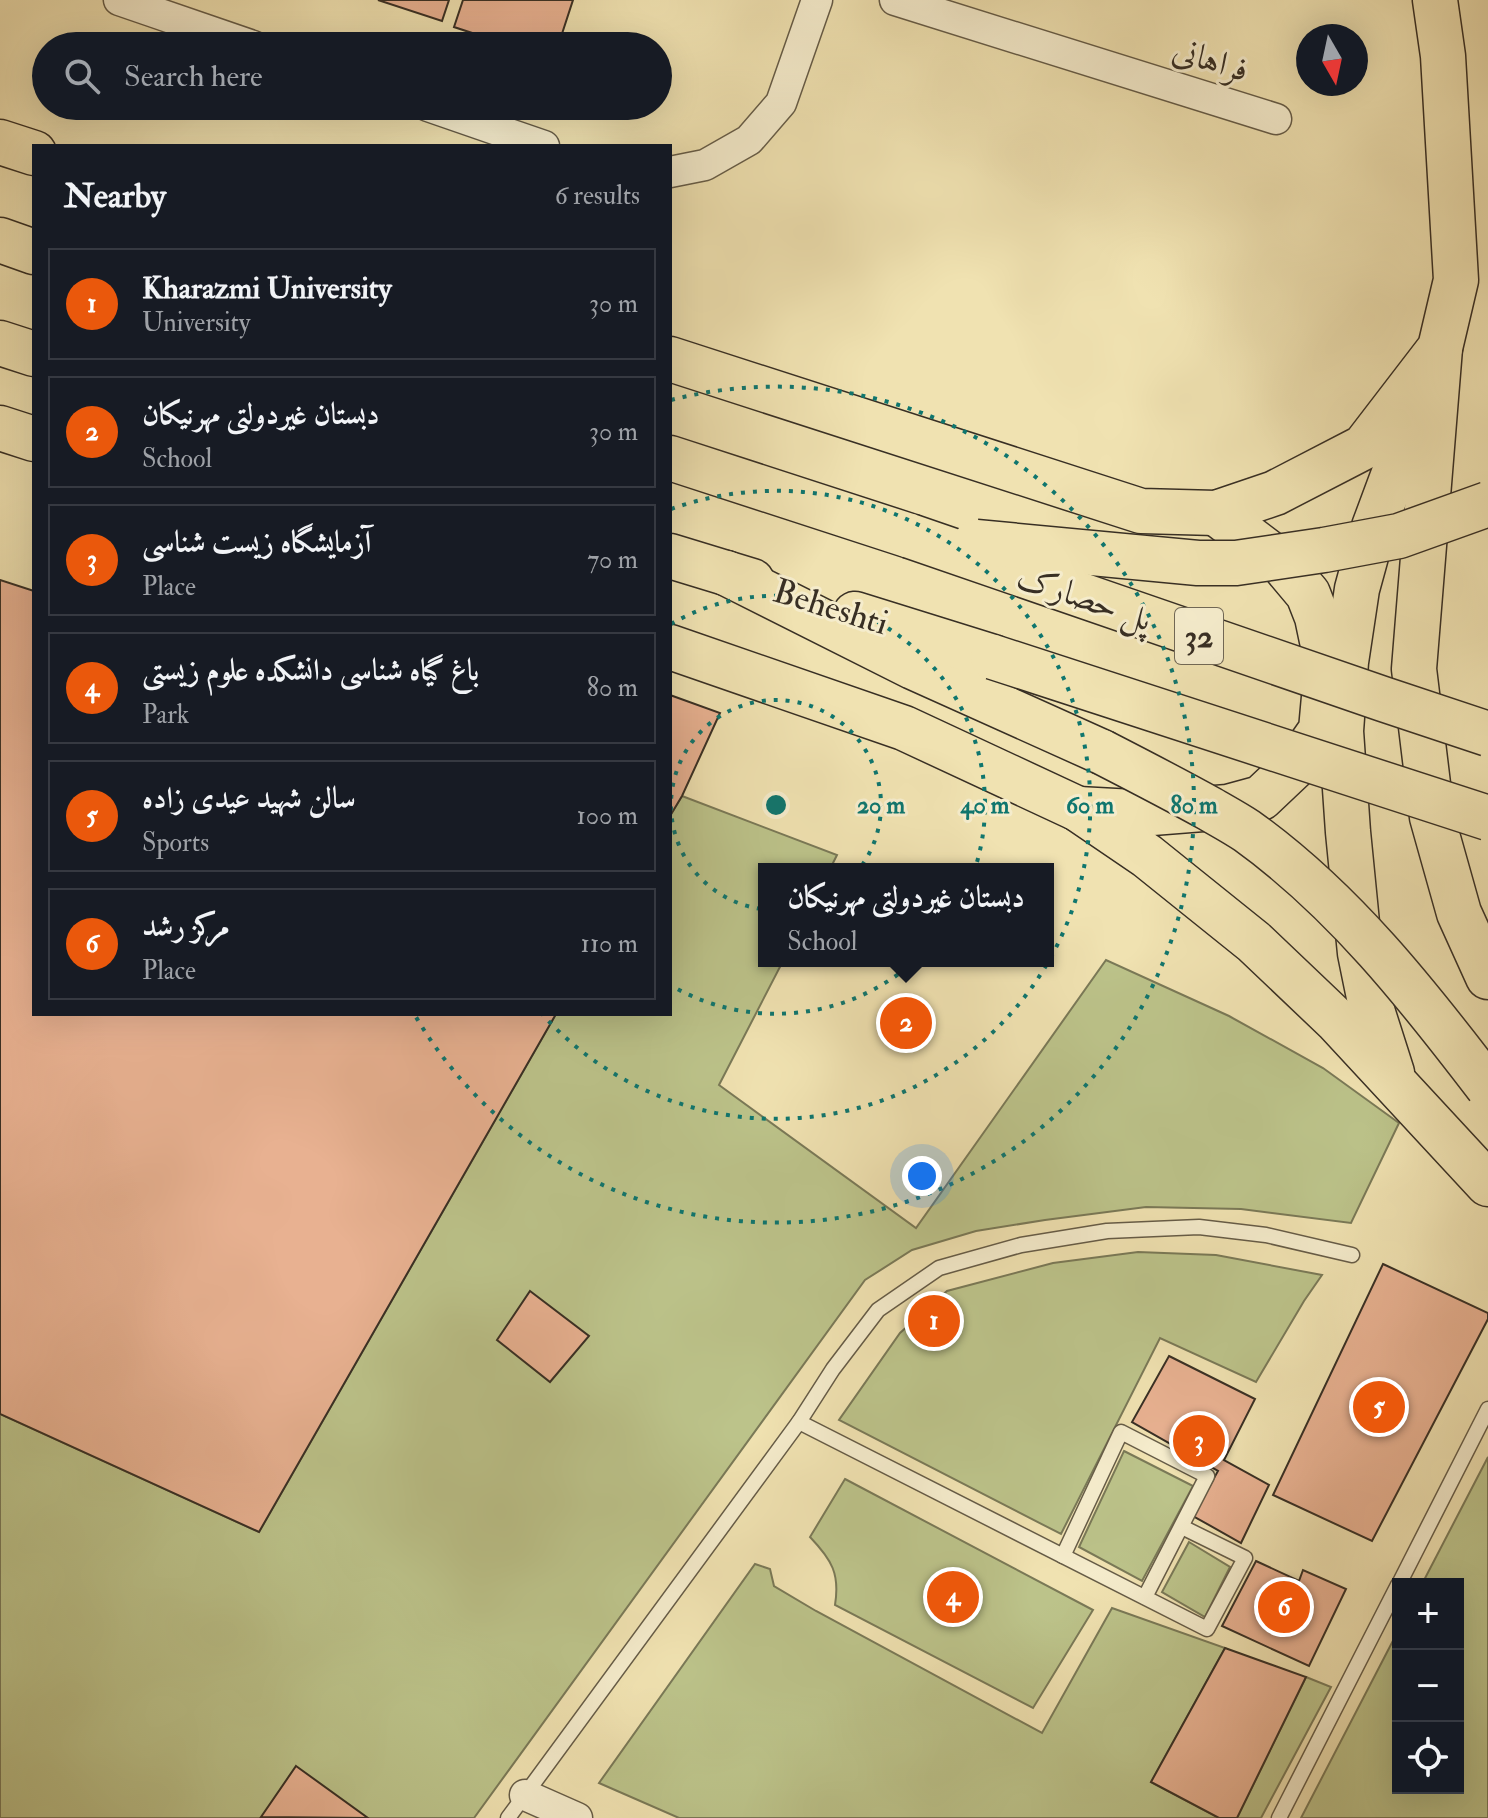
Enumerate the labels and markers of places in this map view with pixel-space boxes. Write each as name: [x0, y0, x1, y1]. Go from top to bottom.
centre of rings: [762, 791, 790, 819]
pin: 2: [880, 993, 932, 1053]
pin: 1: [908, 1291, 960, 1351]
pin: 5: [1353, 1377, 1405, 1437]
pin: 3: [1173, 1411, 1225, 1471]
pin: 4: [927, 1567, 979, 1627]
pin: 6: [1258, 1577, 1310, 1637]

